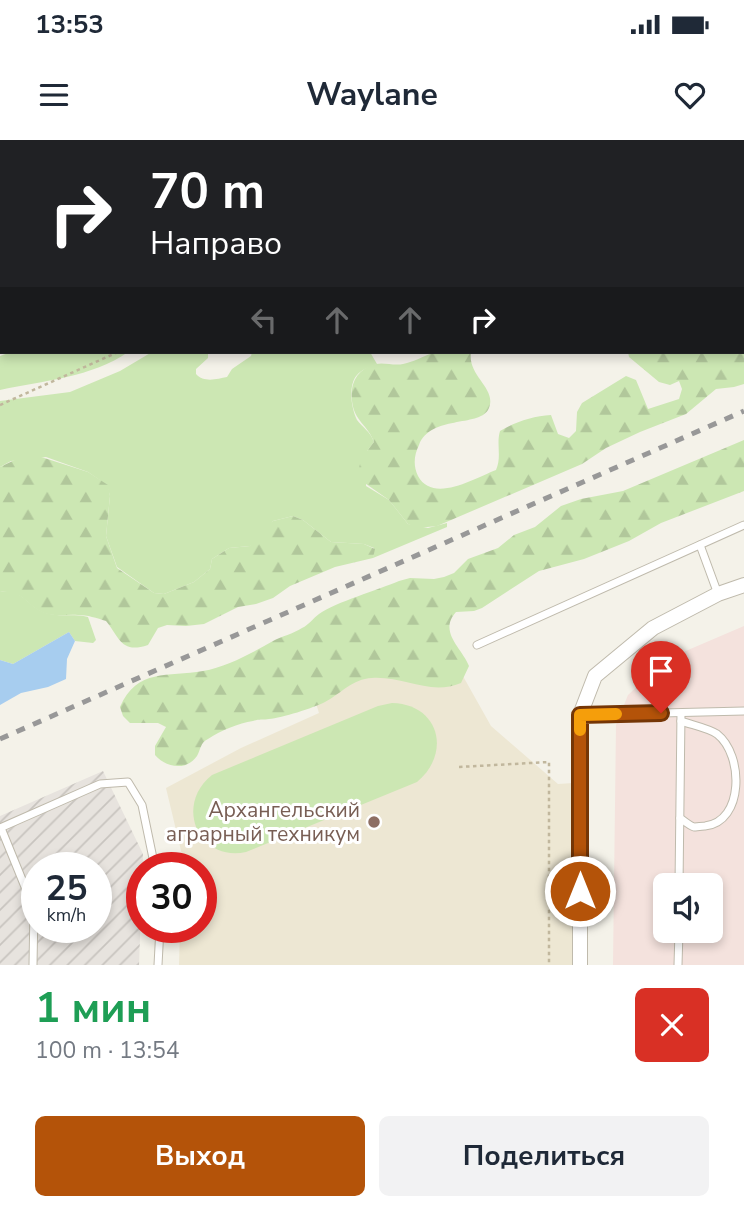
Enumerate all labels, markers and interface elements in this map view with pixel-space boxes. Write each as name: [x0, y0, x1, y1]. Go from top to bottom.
text: 13:53: [35, 7, 104, 42]
text: Waylane: [306, 73, 438, 116]
icon: menu: [35, 76, 73, 114]
icon: heart: [671, 76, 709, 114]
text: 70 m: [150, 158, 265, 225]
icon: right: [35, 168, 126, 259]
text: Направо: [150, 222, 282, 265]
icon: left: [245, 301, 283, 339]
icon: ahead: [318, 301, 356, 339]
icon: ahead: [391, 301, 429, 339]
icon: right: [464, 301, 502, 339]
pin: [631, 641, 691, 713]
icon: arrive: [642, 652, 680, 690]
place label: Архангельский аграрный техникум: [166, 796, 360, 848]
marker: Архангельский аграрный техникум: [366, 814, 382, 830]
speed limit sign: 30: [126, 852, 217, 943]
position arrow: [543, 854, 617, 928]
text: 25: [45, 865, 88, 912]
map controls: [653, 873, 723, 943]
button: sound: [653, 873, 723, 943]
text: km/h: [47, 903, 86, 927]
text: 1 мин: [35, 980, 151, 1037]
button: close: [635, 988, 709, 1062]
text: 100 m · 13:54: [35, 1035, 180, 1066]
button: Выход: [35, 1116, 365, 1196]
button: Поделиться: [379, 1116, 709, 1196]

